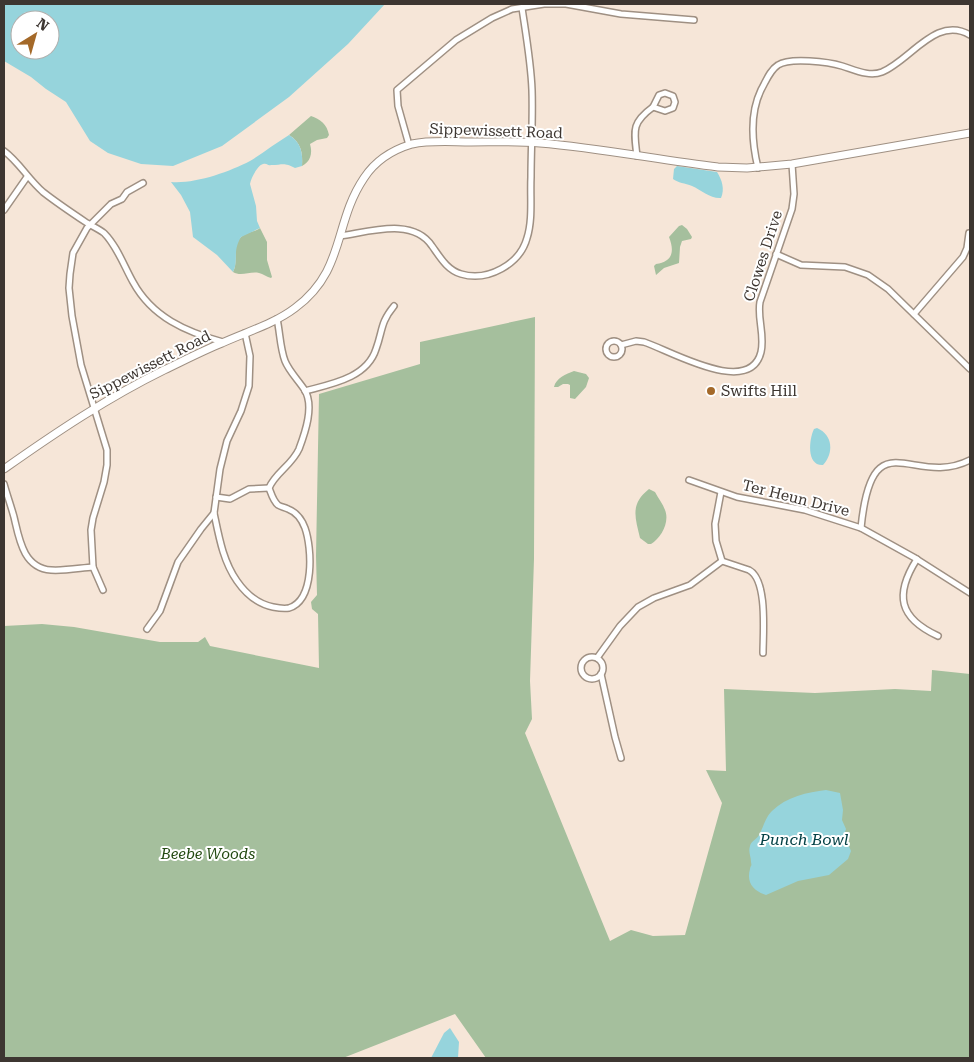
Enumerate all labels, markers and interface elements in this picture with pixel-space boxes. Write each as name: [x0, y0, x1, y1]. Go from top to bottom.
north arrow: [10, 10, 60, 60]
text: N: [34, 15, 52, 34]
street label: Sippewissett Road: [429, 120, 563, 142]
street label: Clowes Drive: [740, 208, 786, 304]
street label: Sippewissett Road: [86, 327, 214, 403]
place label: Swifts Hill: [721, 382, 797, 400]
marker: Swifts Hill: [705, 385, 717, 397]
street label: Ter Heun Drive: [741, 476, 851, 520]
water label: Punch Bowl: [758, 830, 849, 849]
park label: Beebe Woods: [160, 845, 255, 863]

